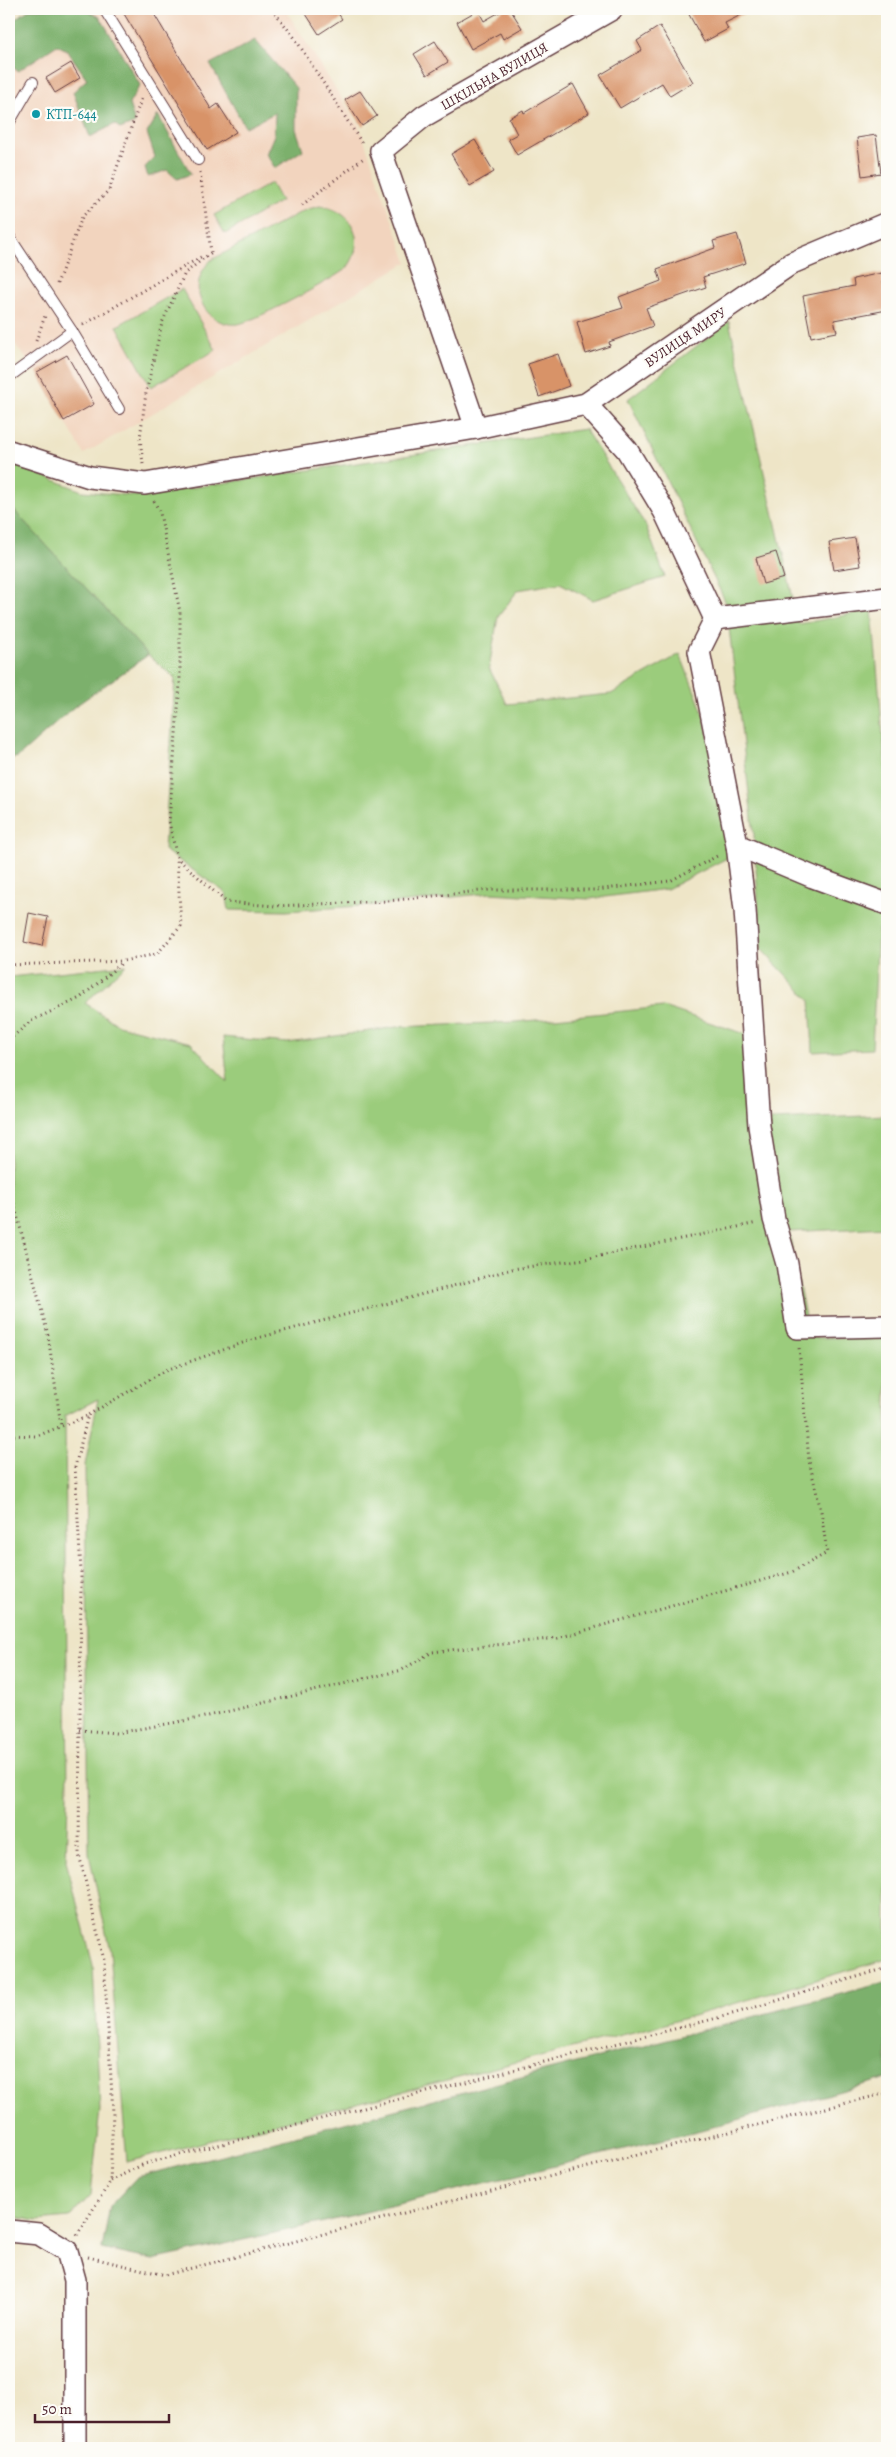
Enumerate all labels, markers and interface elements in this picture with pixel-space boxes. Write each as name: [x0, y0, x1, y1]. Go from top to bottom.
street label: ШКІЛЬНА ВУЛИЦЯ: [437, 38, 551, 115]
place label: КТП-644: [46, 105, 97, 124]
marker: КТП-644: [30, 108, 42, 120]
street label: ВУЛИЦЯ МИРУ: [641, 303, 730, 372]
scale bar: [35, 2392, 169, 2424]
text: 50 m: [42, 2399, 72, 2419]

